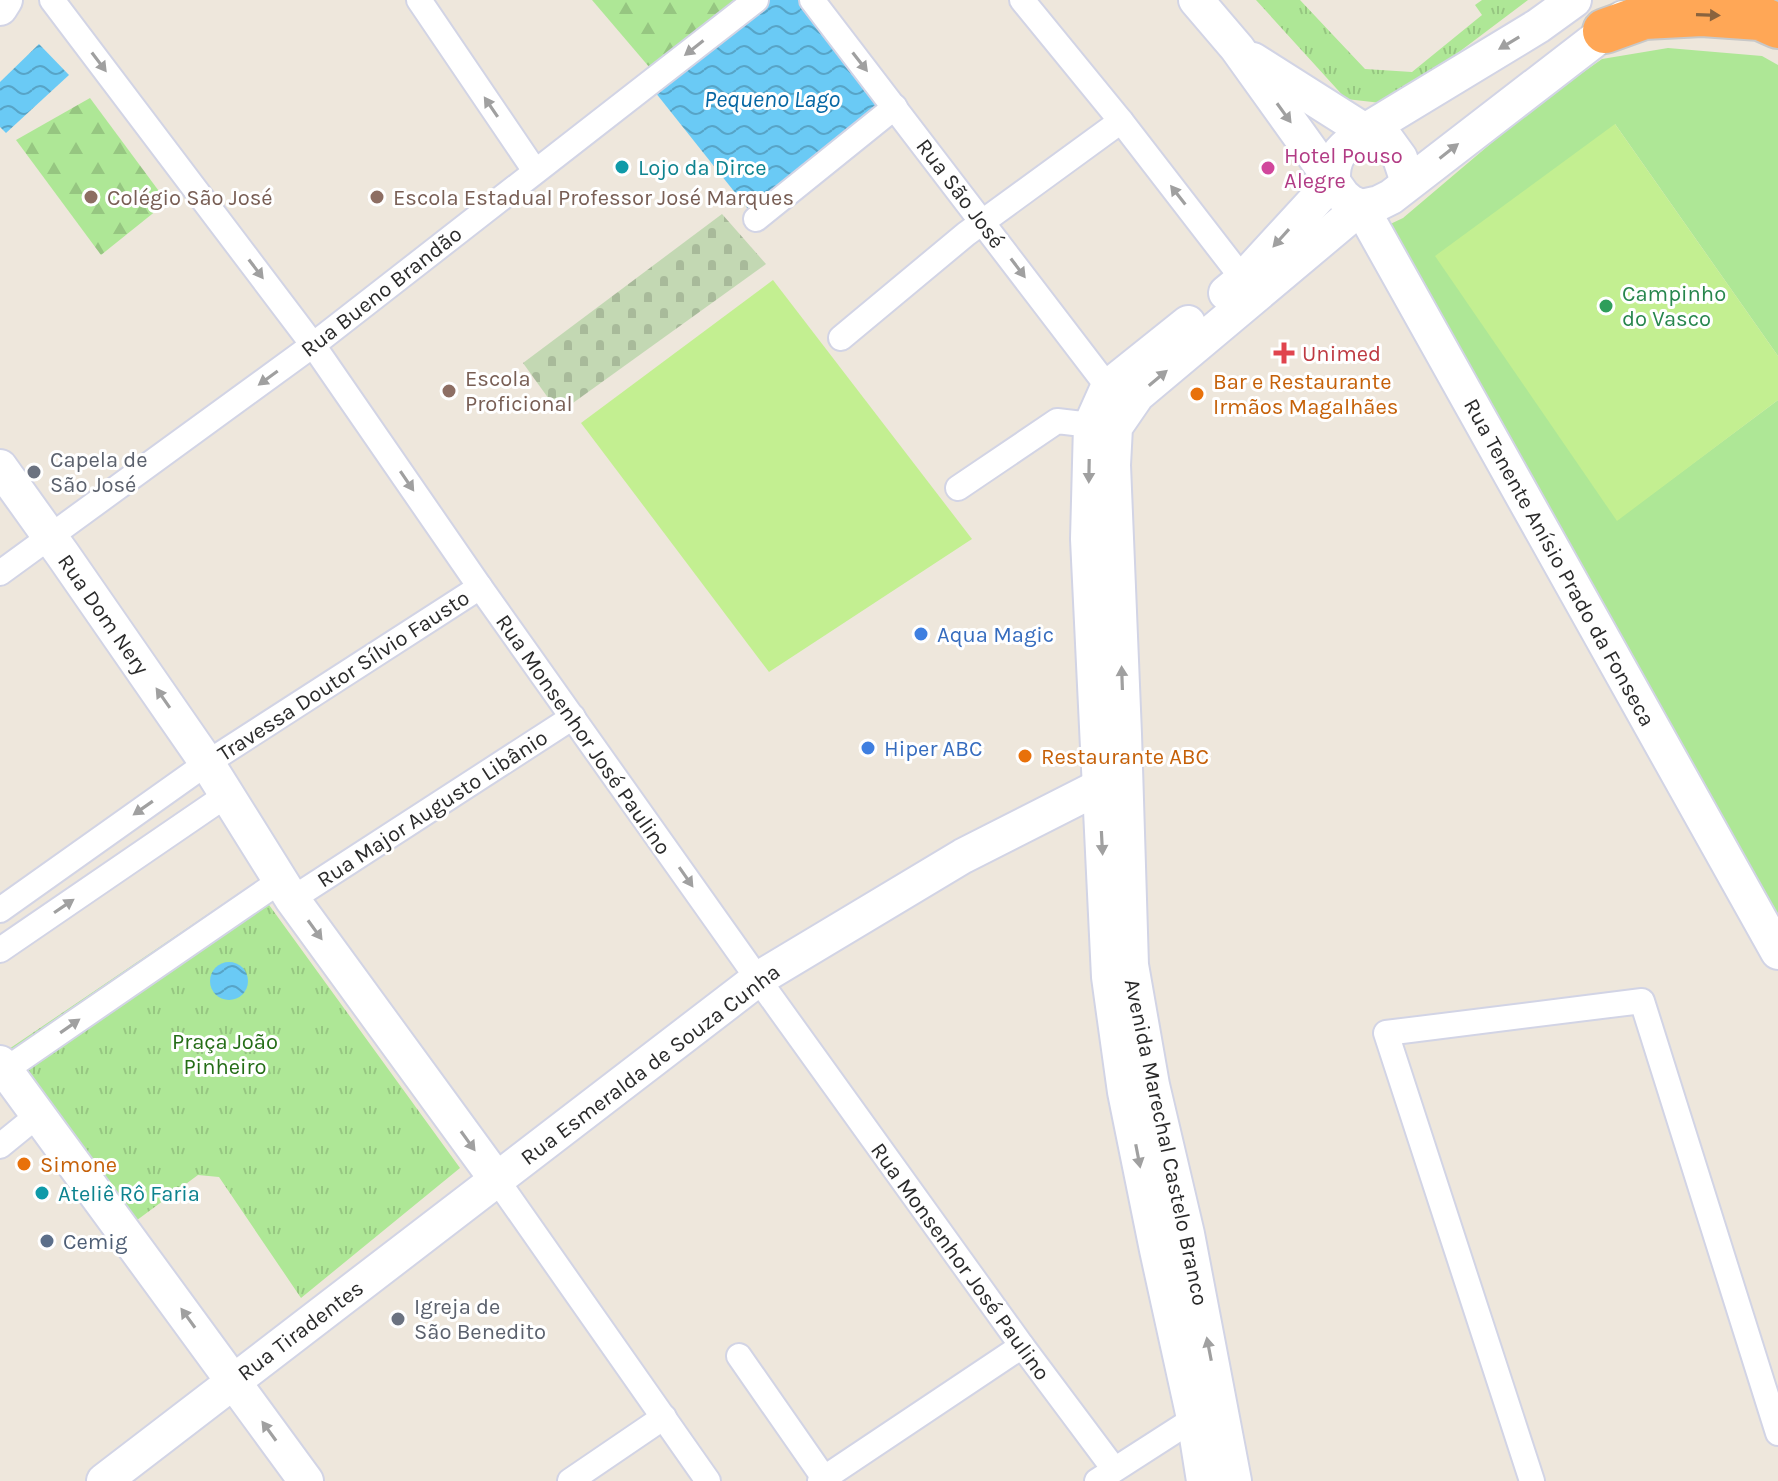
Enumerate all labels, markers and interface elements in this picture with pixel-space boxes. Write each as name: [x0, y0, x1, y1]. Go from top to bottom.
one-way arrow: [1696, 8, 1721, 21]
one-way arrow: [1498, 36, 1520, 50]
one-way arrow: [684, 39, 705, 55]
one-way arrow: [91, 52, 107, 72]
one-way arrow: [851, 52, 867, 72]
water label: Pequeno Lago: [704, 85, 840, 113]
one-way arrow: [484, 96, 499, 117]
one-way arrow: [1276, 103, 1292, 124]
street label: Rua São José: [911, 134, 1010, 254]
place label: Hotel Pouso Alegre: [1284, 143, 1403, 194]
one-way arrow: [1438, 143, 1459, 159]
place label: Lojo da Dirce: [638, 155, 767, 181]
marker: Lojo da Dirce: [613, 158, 631, 176]
marker: Hotel Pouso Alegre: [1259, 159, 1277, 177]
place label: Colégio São José: [107, 185, 273, 211]
place label: Escola Estadual Professor José Marques: [393, 185, 794, 211]
one-way arrow: [1171, 185, 1187, 205]
marker: Colégio São José: [82, 188, 100, 206]
marker: Escola Estadual Professor José Marques: [368, 188, 386, 206]
street label: Rua Bueno Brandão: [296, 221, 467, 363]
one-way arrow: [1272, 229, 1290, 248]
one-way arrow: [1010, 258, 1026, 278]
one-way arrow: [248, 259, 264, 280]
place label: Campinho do Vasco: [1622, 281, 1726, 332]
marker: Campinho do Vasco: [1597, 297, 1615, 315]
place label: Unimed: [1302, 341, 1381, 367]
marker: Unimed: [1273, 342, 1295, 364]
place label: Escola Proficional: [465, 366, 573, 417]
place label: Bar e Restaurante Irmãos Magalhães: [1213, 369, 1398, 420]
one-way arrow: [257, 370, 278, 386]
one-way arrow: [1147, 370, 1167, 387]
marker: Escola Proficional: [440, 382, 458, 400]
marker: Bar e Restaurante Irmãos Magalhães: [1188, 385, 1206, 403]
street label: Rua Tenente Anísio Prado da Fonseca: [1458, 394, 1660, 731]
place label: Capela de São José: [50, 447, 148, 498]
one-way arrow: [1083, 459, 1096, 484]
marker: Capela de São José: [25, 463, 43, 481]
one-way arrow: [399, 471, 414, 492]
street label: Rua Dom Nery: [52, 549, 154, 680]
street label: Travessa Doutor Sílvio Fausto: [213, 585, 474, 767]
street label: Rua Monsenhor José Paulino: [490, 609, 676, 860]
place label: Aqua Magic: [937, 622, 1054, 648]
marker: Aqua Magic: [912, 625, 930, 643]
one-way arrow: [1115, 665, 1128, 690]
one-way arrow: [156, 688, 171, 709]
street label: Rua Major Augusto Libânio: [312, 725, 553, 893]
place label: Hiper ABC: [884, 736, 982, 762]
marker: Hiper ABC: [859, 739, 877, 757]
place label: Restaurante ABC: [1041, 744, 1209, 770]
marker: Restaurante ABC: [1016, 747, 1034, 765]
one-way arrow: [133, 800, 154, 815]
one-way arrow: [1096, 830, 1109, 855]
one-way arrow: [677, 867, 693, 888]
one-way arrow: [54, 899, 75, 914]
one-way arrow: [307, 920, 323, 941]
street label: Rua Esmeralda de Souza Cunha: [516, 959, 785, 1171]
street label: Avenida Marechal Castelo Branco: [1119, 976, 1213, 1308]
one-way arrow: [59, 1019, 80, 1034]
park label: Praça João Pinheiro: [172, 1029, 278, 1080]
one-way arrow: [460, 1130, 476, 1151]
street label: Rua Monsenhor José Paulino: [865, 1138, 1055, 1385]
one-way arrow: [1132, 1144, 1145, 1169]
place label: Simone: [40, 1152, 117, 1178]
marker: Simone: [15, 1155, 33, 1173]
place label: Ateliê Rô Faria: [58, 1181, 200, 1207]
marker: Ateliê Rô Faria: [33, 1184, 51, 1202]
place label: Cemig: [63, 1229, 128, 1255]
marker: Cemig: [38, 1232, 56, 1250]
street label: Rua Tiradentes: [233, 1275, 369, 1386]
place label: Igreja de São Benedito: [414, 1294, 546, 1345]
one-way arrow: [180, 1308, 196, 1328]
marker: Igreja de São Benedito: [389, 1310, 407, 1328]
one-way arrow: [1202, 1337, 1215, 1362]
one-way arrow: [262, 1421, 278, 1442]

